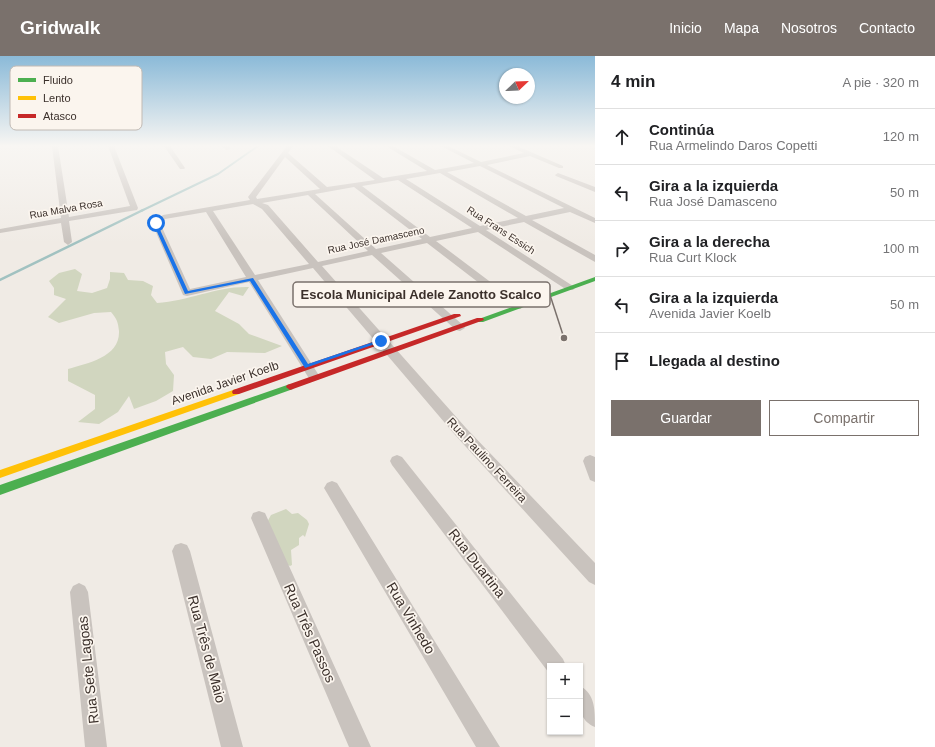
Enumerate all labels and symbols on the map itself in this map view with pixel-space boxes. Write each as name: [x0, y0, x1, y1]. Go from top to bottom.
legend: [10, 66, 142, 130]
north arrow: [499, 68, 535, 104]
text: Fluido: [43, 74, 73, 86]
text: Lento: [43, 92, 71, 104]
text: Atasco: [43, 110, 77, 122]
street label: Rua Malva Rosa: [29, 197, 104, 221]
street label: Rua Frans Essich: [465, 204, 537, 256]
route start: [147, 214, 165, 232]
street label: Rua José Damasceno: [327, 224, 426, 256]
callout: Escola Municipal Adele Zanotto Scalco: [293, 282, 550, 307]
text: Escola Municipal Adele Zanotto Scalco: [301, 287, 541, 302]
route end: [372, 332, 390, 350]
street label: Avenida Javier Koelb: [170, 358, 281, 408]
street label: Rua Paulino Ferreira: [444, 415, 530, 505]
street label: Rua Duartina: [445, 526, 509, 601]
street label: Rua Vinhedo: [383, 579, 439, 657]
street label: Rua Três Passos: [281, 581, 339, 685]
street label: Rua Três de Maio: [185, 594, 229, 705]
street label: Rua Sete Lagoas: [74, 615, 102, 725]

